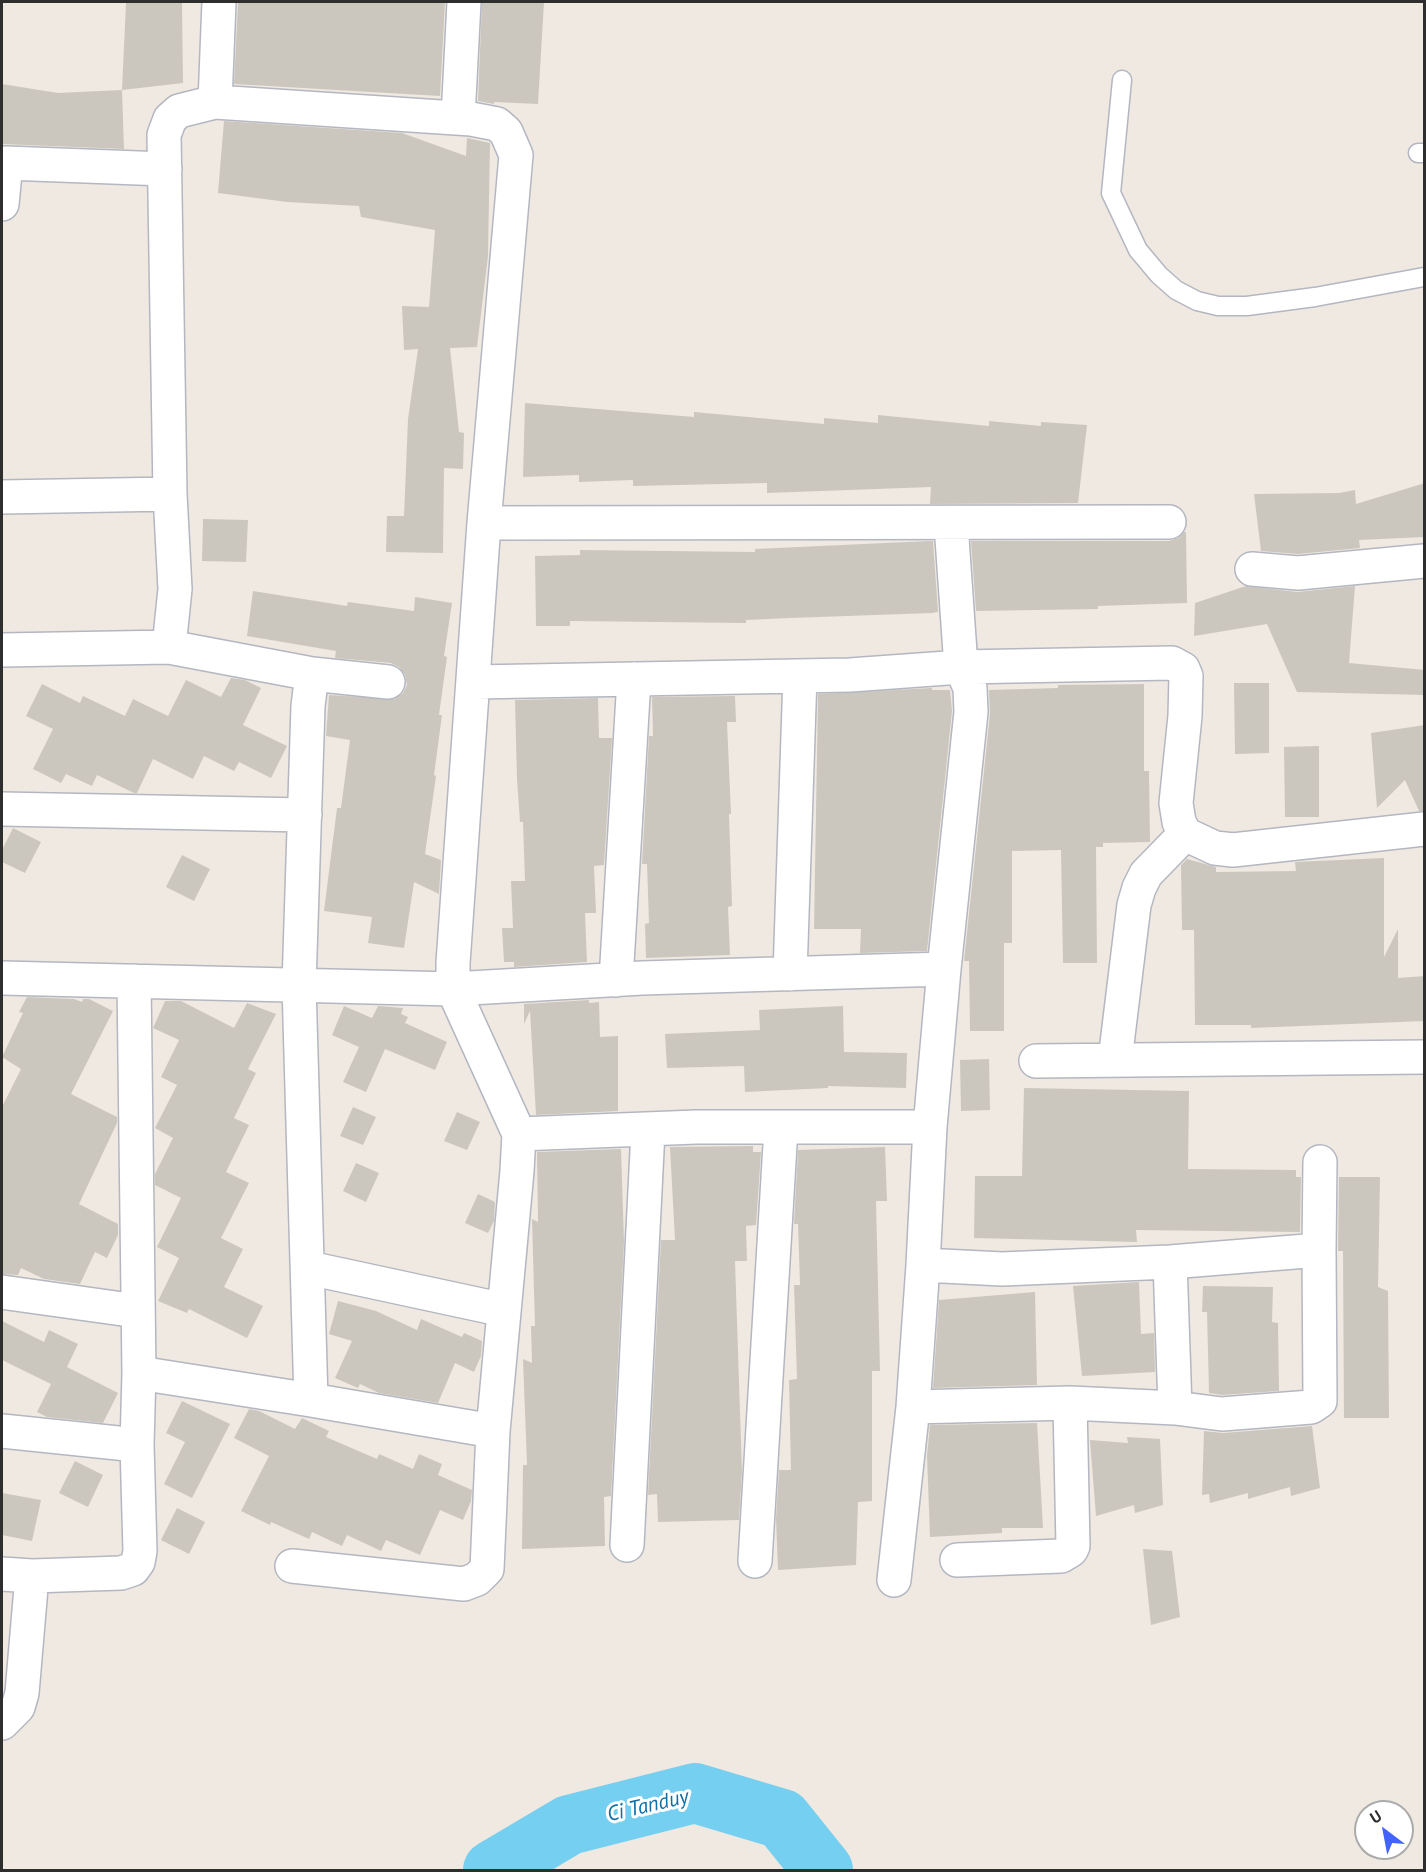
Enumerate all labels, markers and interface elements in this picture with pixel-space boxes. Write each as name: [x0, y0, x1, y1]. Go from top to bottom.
water label: Ci Tanduy: [605, 1784, 691, 1828]
north arrow: [1354, 1800, 1414, 1860]
text: U: [1366, 1805, 1385, 1828]

